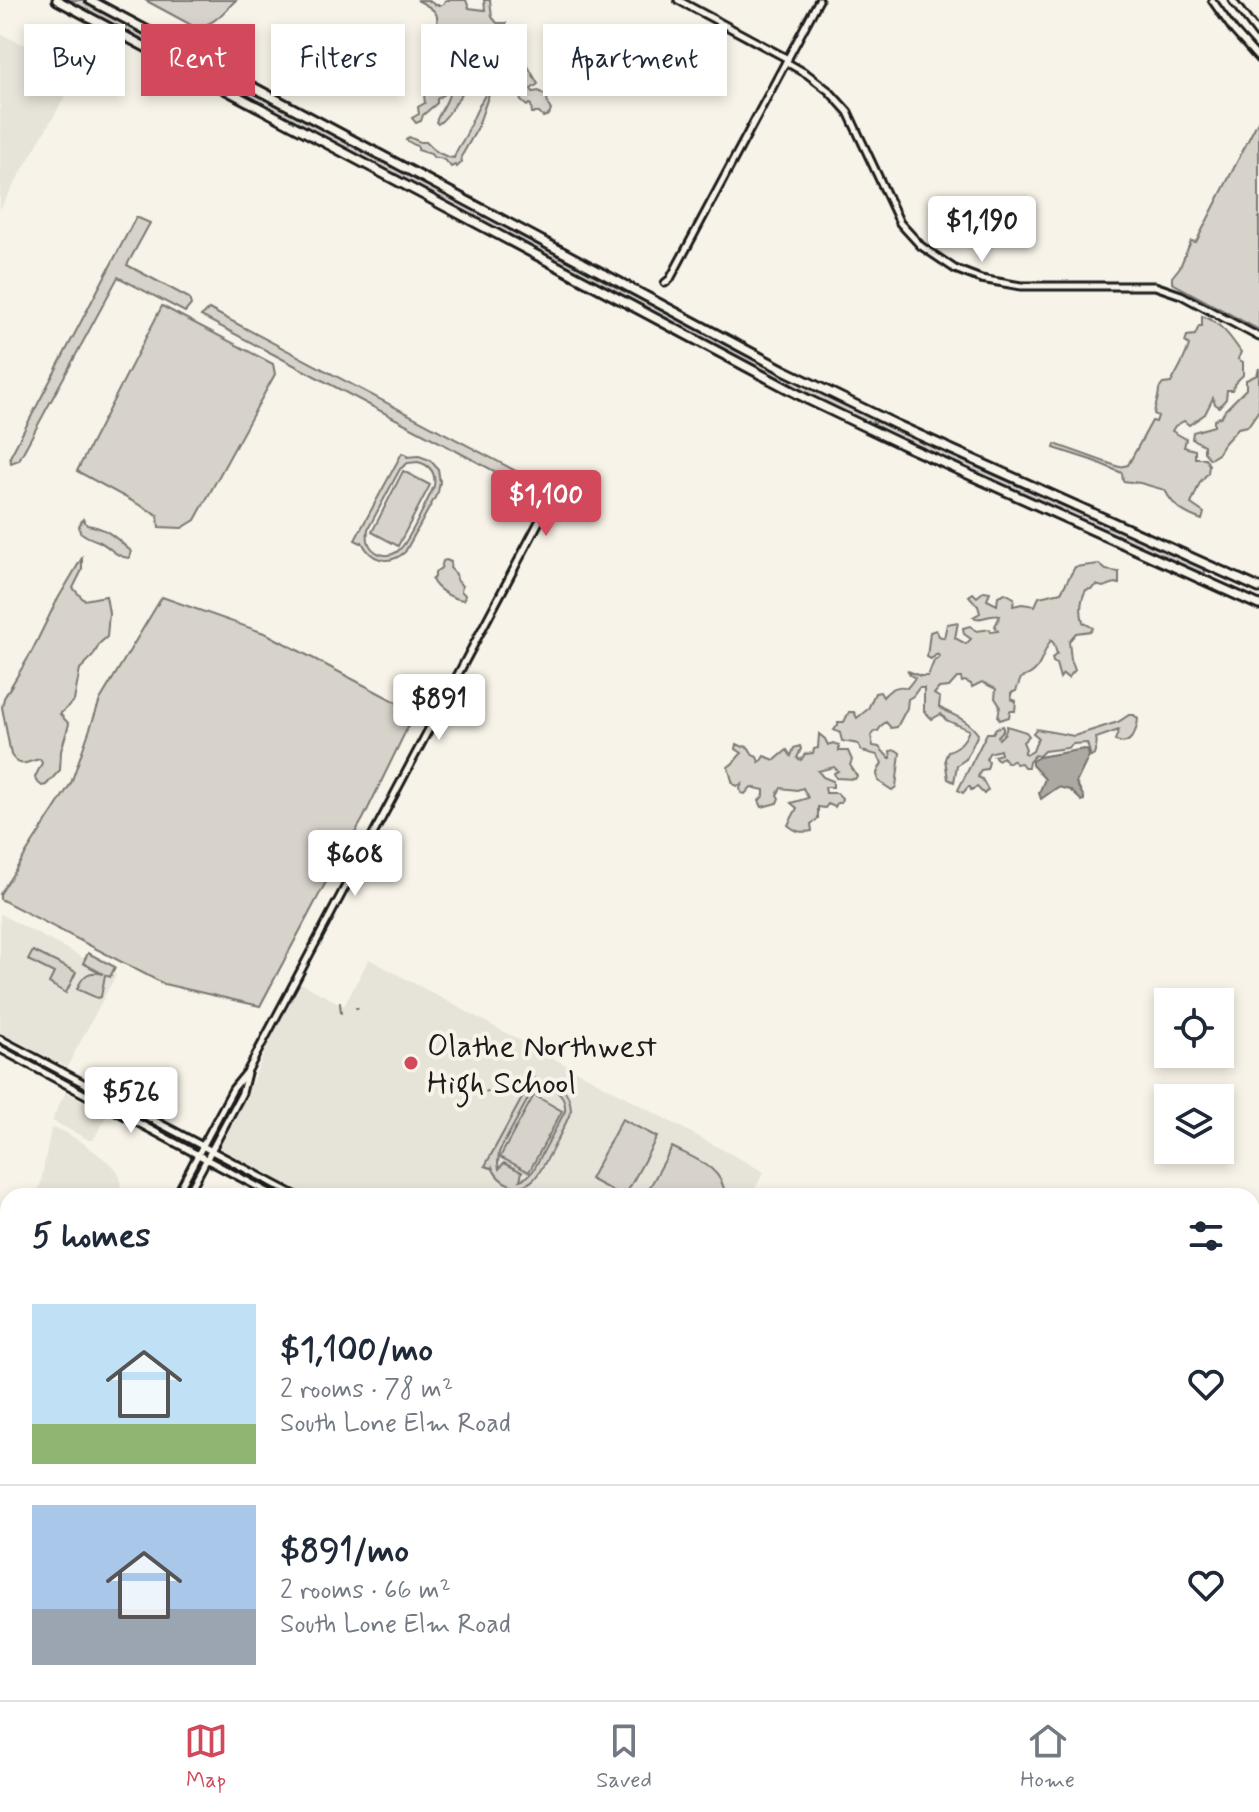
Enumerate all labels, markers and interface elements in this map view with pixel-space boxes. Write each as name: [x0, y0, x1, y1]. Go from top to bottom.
chip: Buy: [24, 24, 125, 96]
chip: Rent: [141, 24, 255, 96]
chip: Filters: [271, 24, 405, 96]
chip: New: [421, 24, 527, 96]
chip: Apartment: [543, 24, 727, 96]
pin: $1,190: [917, 196, 1047, 264]
text: $1,190: [946, 205, 1018, 239]
pin: $1,100: [481, 470, 611, 538]
text: $1,100: [509, 479, 583, 513]
pin: $891: [392, 674, 486, 742]
text: $891: [411, 683, 467, 717]
pin: $608: [308, 830, 402, 898]
text: $608: [326, 839, 384, 873]
map controls: [1154, 988, 1234, 1164]
button: locate: [1154, 988, 1234, 1068]
place label: Olathe Northwest High School: [427, 1026, 657, 1108]
marker: Olathe Northwest High School: [402, 1054, 420, 1072]
pin: $526: [84, 1067, 178, 1135]
text: $526: [103, 1076, 159, 1110]
button: layers: [1154, 1084, 1234, 1164]
text: 5 homes: [32, 1214, 150, 1259]
icon: filters: [1184, 1214, 1228, 1258]
text: $1,100/mo: [280, 1328, 433, 1373]
icon: home: [96, 1336, 192, 1432]
icon: heart: [1184, 1362, 1228, 1406]
text: 2 rooms · 78 m²: [280, 1373, 453, 1407]
text: South Lone Elm Road: [280, 1407, 511, 1441]
text: $891/mo: [280, 1529, 409, 1574]
icon: home: [96, 1537, 192, 1633]
icon: heart: [1184, 1563, 1228, 1607]
text: 2 rooms · 66 m²: [280, 1574, 451, 1608]
text: South Lone Elm Road: [280, 1608, 511, 1642]
tab: Map: [184, 1719, 228, 1795]
tab: Saved: [596, 1719, 652, 1795]
tab: Home: [1020, 1719, 1075, 1795]

